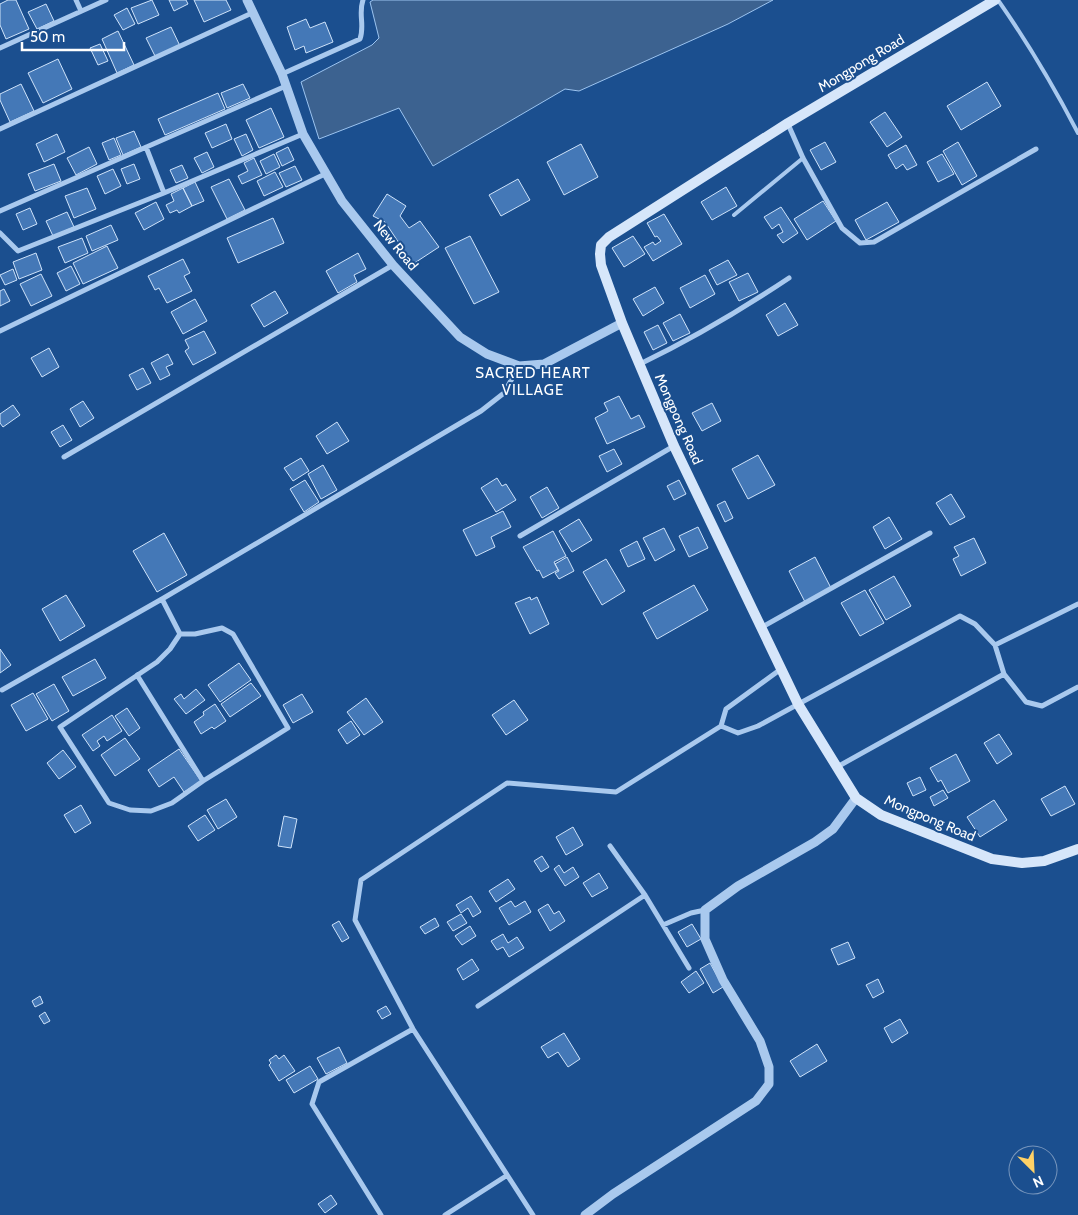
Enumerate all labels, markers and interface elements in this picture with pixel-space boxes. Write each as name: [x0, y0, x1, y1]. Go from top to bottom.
scale bar: [22, 20, 125, 52]
text: 50 m: [30, 28, 65, 46]
street label: Mongpong Road: [815, 30, 907, 96]
street label: New Road: [370, 216, 422, 274]
district label: SACRED HEART VILLAGE: [475, 364, 591, 399]
street label: Mongpong Road: [651, 371, 707, 467]
street label: Mongpong Road: [882, 791, 978, 845]
north arrow: [1008, 1145, 1058, 1195]
text: N: [1030, 1172, 1046, 1192]

